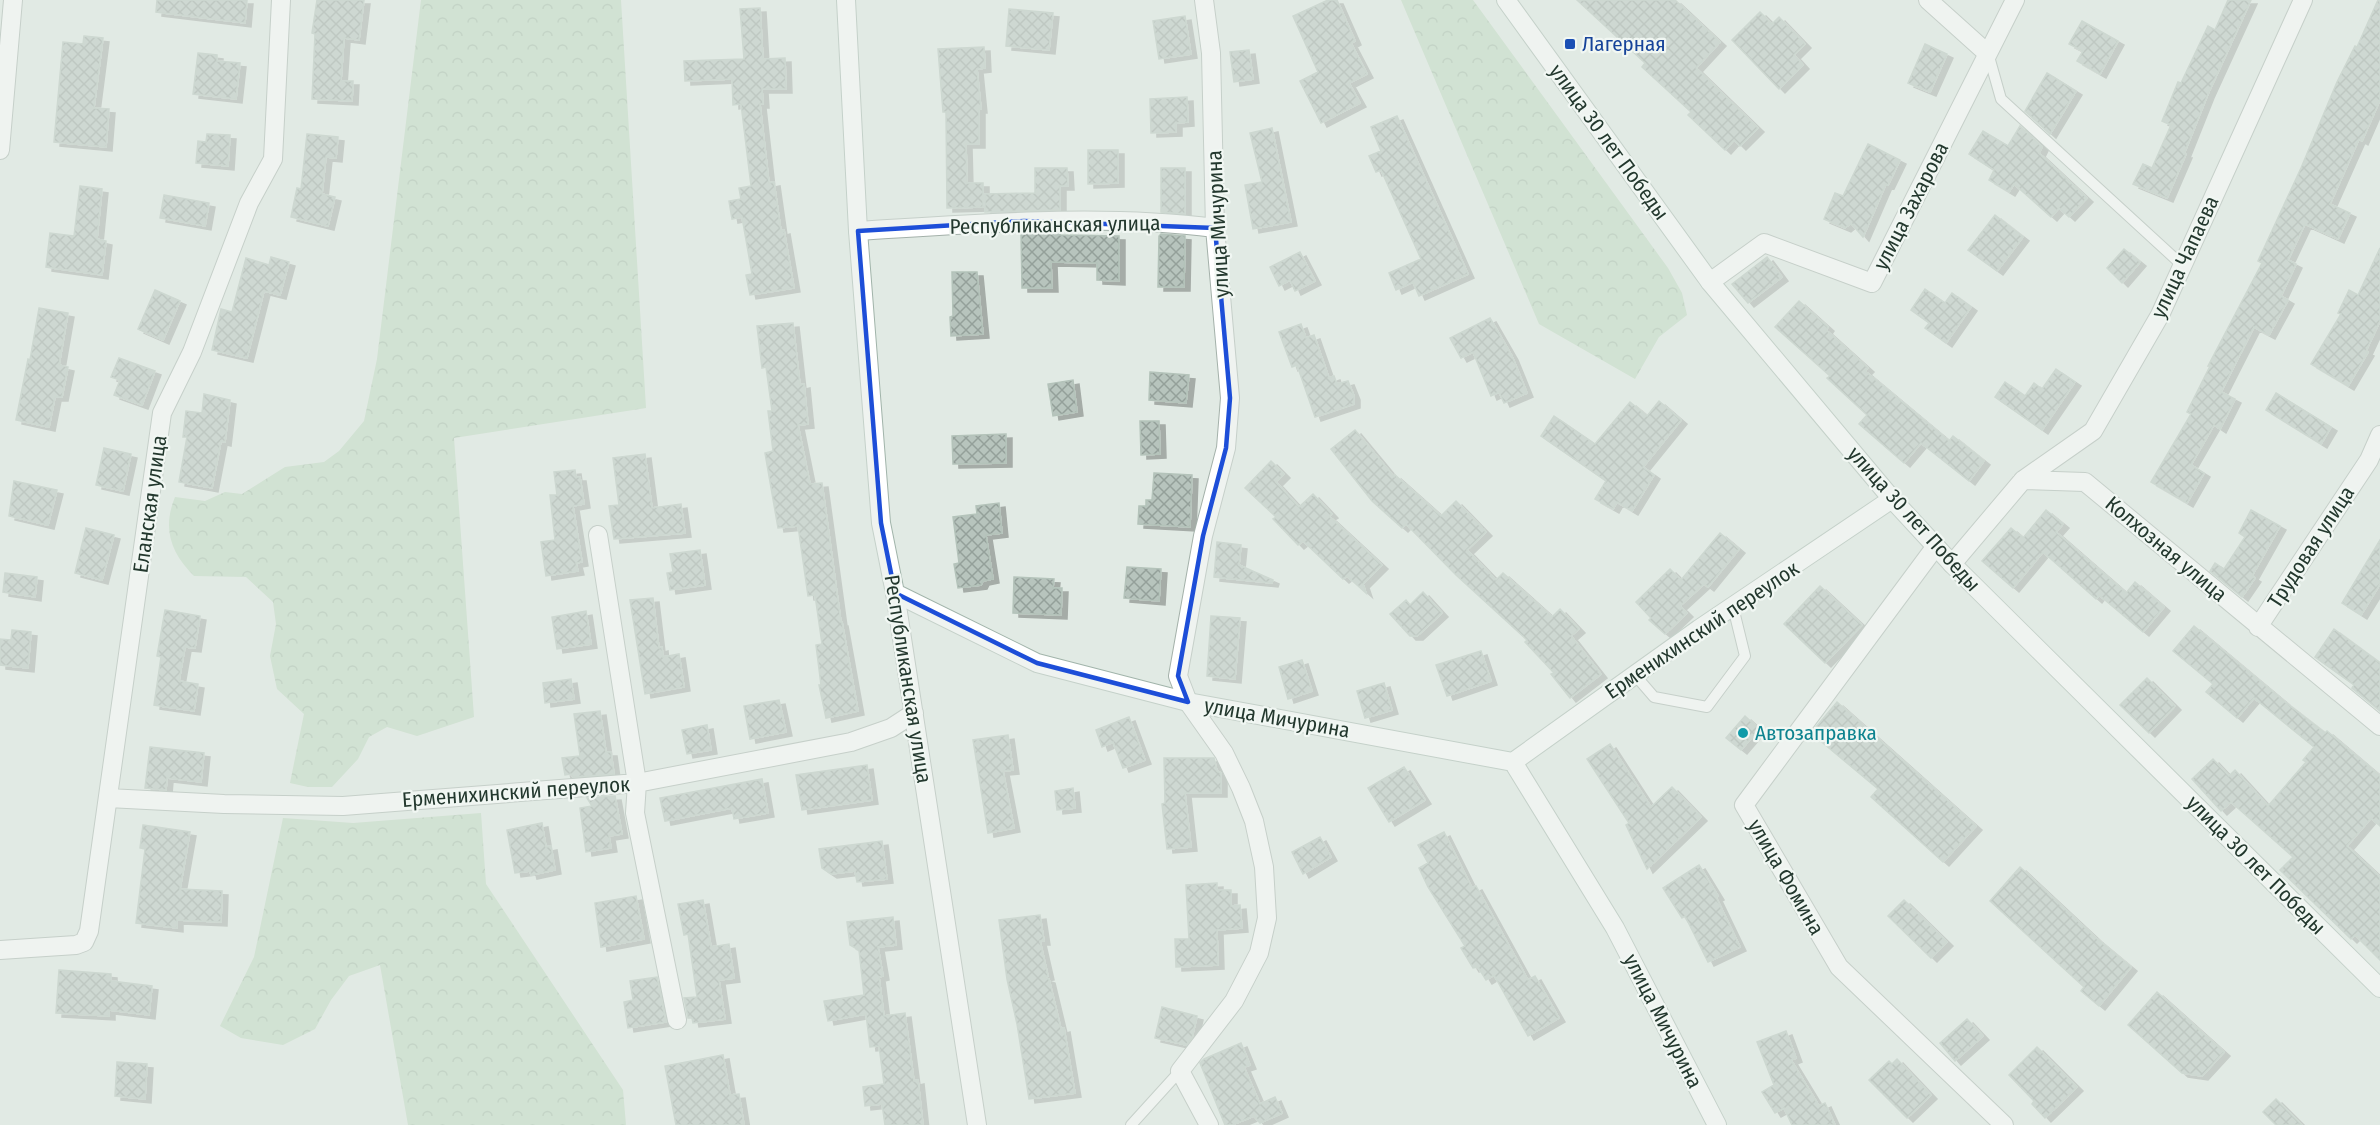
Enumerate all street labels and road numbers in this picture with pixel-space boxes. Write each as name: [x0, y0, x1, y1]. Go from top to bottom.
street label: улица 30 лет Победы: [1544, 59, 1674, 225]
street label: улица Захарова: [1868, 138, 1954, 274]
street label: улица Мичурина: [1201, 150, 1235, 298]
street label: улица Чапаева: [2145, 192, 2225, 322]
street label: Республиканская улица: [949, 210, 1161, 240]
street label: Еланская улица: [127, 433, 173, 575]
street label: улица 30 лет Победы: [1842, 441, 1986, 597]
street label: Трудовая улица: [2262, 481, 2360, 613]
street label: Колхозная улица: [2100, 491, 2232, 607]
street label: Ерменихинский переулок: [1600, 555, 1804, 705]
street label: Республиканская улица: [879, 573, 937, 785]
street label: улица Мичурина: [1202, 692, 1352, 744]
street label: Ерменихинский переулок: [401, 771, 631, 813]
street label: улица 30 лет Победы: [2181, 790, 2331, 940]
street label: улица Фомина: [1742, 814, 1830, 940]
street label: улица Мичурина: [1618, 949, 1708, 1093]

